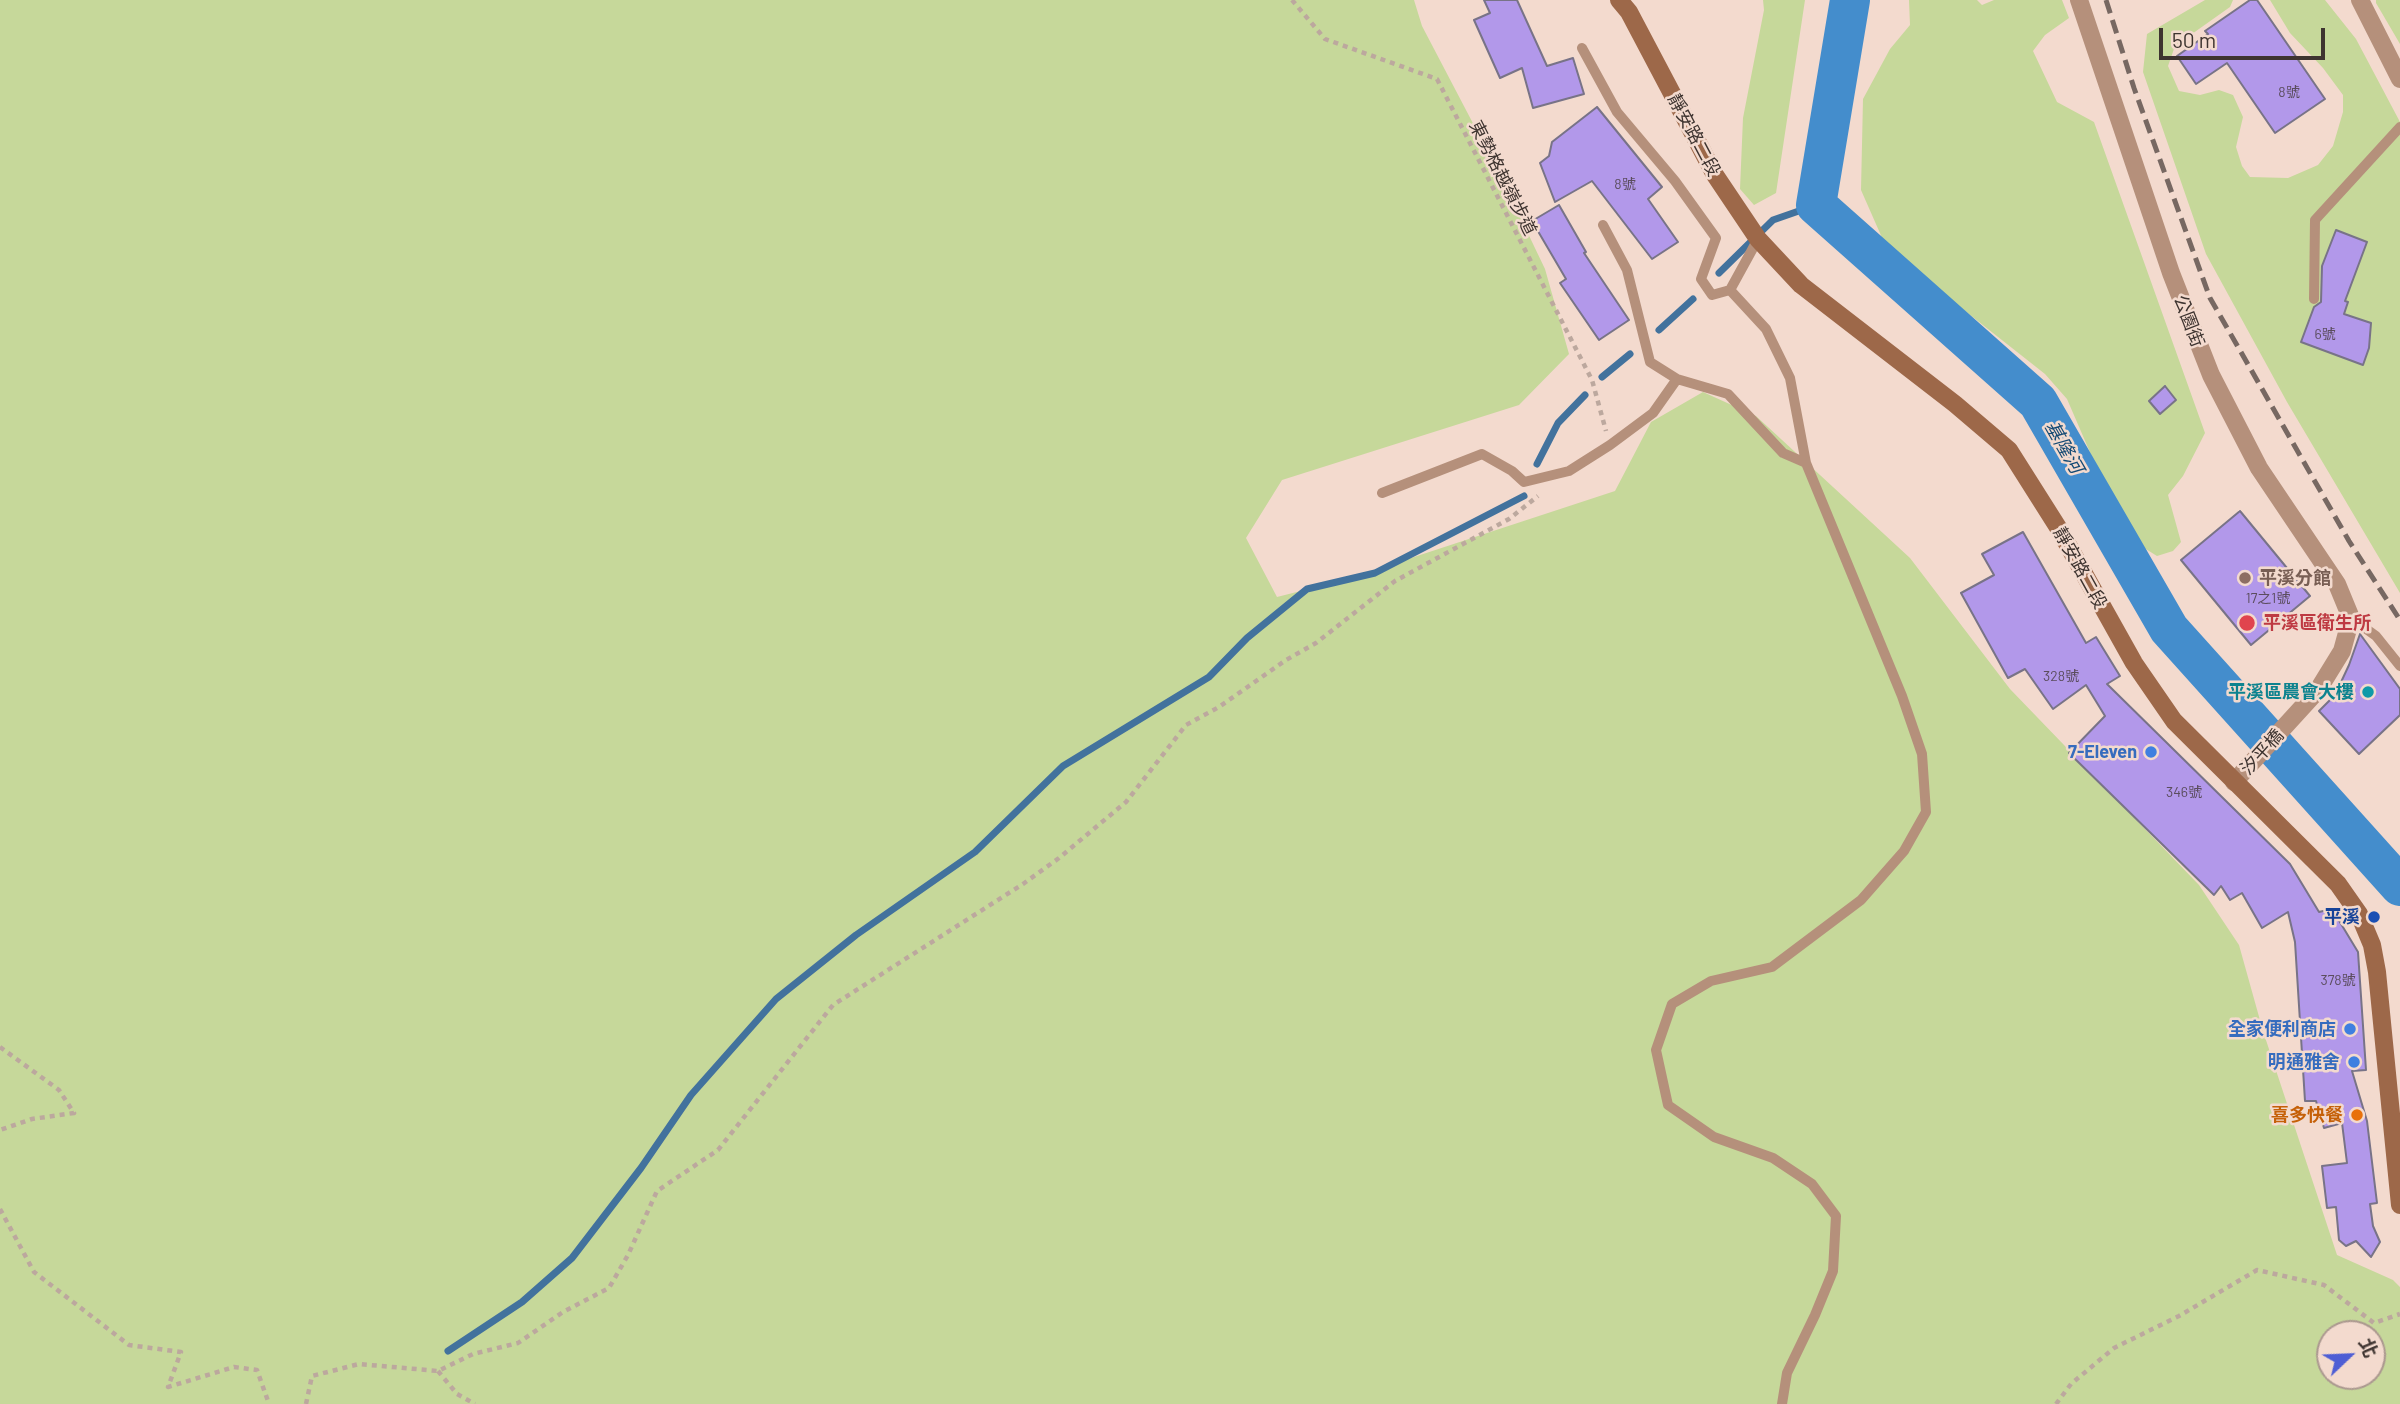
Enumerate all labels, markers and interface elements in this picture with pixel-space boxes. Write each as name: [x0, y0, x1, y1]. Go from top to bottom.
scale bar: [2162, 14, 2328, 58]
text: 50 m: [2172, 27, 2216, 52]
house number: 8號: [2278, 84, 2300, 100]
street label: 靜安路二段: [1663, 90, 1725, 180]
street label: 東勢格越嶺步道: [1465, 117, 1541, 239]
house number: 8號: [1614, 176, 1636, 192]
street label: 公園街: [2169, 292, 2209, 350]
house number: 6號: [2314, 326, 2336, 342]
water label: 基隆河: [2040, 417, 2088, 477]
street label: 靜安路二段: [2049, 523, 2111, 613]
place label: 平溪分館: [2259, 567, 2331, 589]
marker: 平溪分館: [2237, 570, 2253, 586]
house number: 17之1號: [2246, 590, 2290, 606]
place label: 平溪區衛生所: [2263, 612, 2371, 634]
marker: 平溪區衛生所: [2237, 613, 2257, 633]
house number: 328號: [2043, 668, 2079, 684]
place label: 平溪區農會大樓: [2228, 681, 2354, 703]
marker: 平溪區農會大樓: [2360, 684, 2376, 700]
street label: 汐平橋: [2236, 725, 2288, 779]
place label: 7-Eleven: [2068, 741, 2137, 763]
marker: 7-Eleven: [2143, 744, 2159, 760]
house number: 346號: [2166, 784, 2202, 800]
place label: 平溪: [2324, 906, 2360, 928]
marker: 平溪: [2366, 909, 2382, 925]
house number: 378號: [2320, 972, 2356, 988]
place label: 全家便利商店: [2228, 1018, 2336, 1040]
marker: 全家便利商店: [2342, 1021, 2358, 1037]
place label: 明通雅舍: [2268, 1051, 2340, 1073]
marker: 明通雅舍: [2346, 1054, 2362, 1070]
place label: 喜多快餐: [2271, 1104, 2343, 1126]
marker: 喜多快餐: [2349, 1107, 2365, 1123]
north arrow: [2316, 1320, 2386, 1390]
text: 北: [2355, 1334, 2383, 1361]

